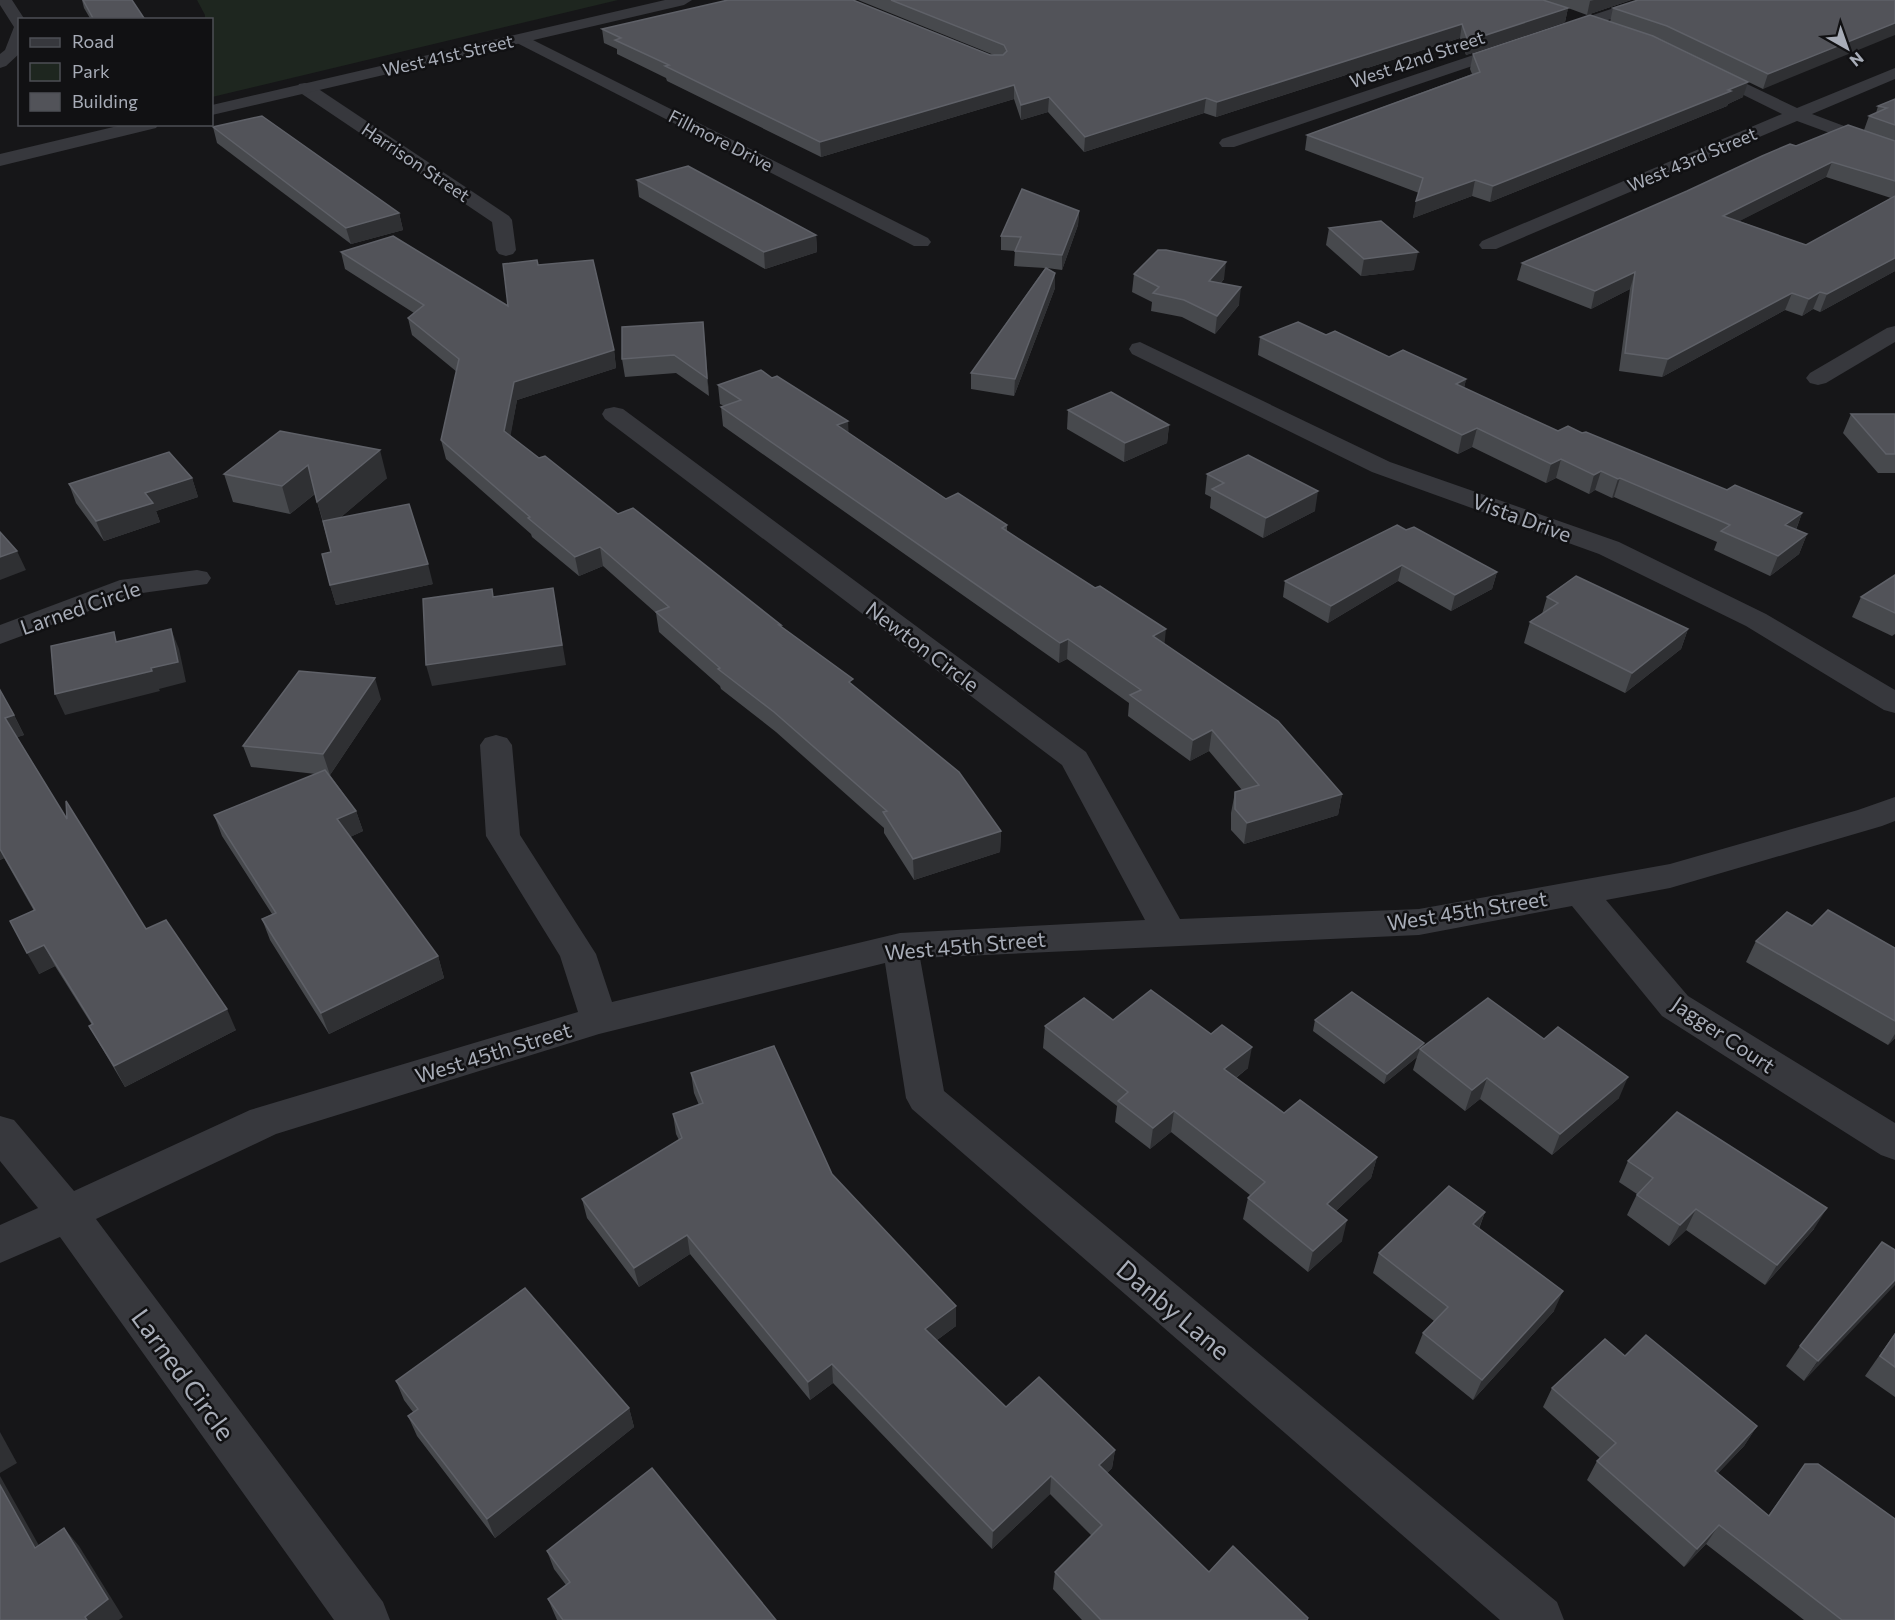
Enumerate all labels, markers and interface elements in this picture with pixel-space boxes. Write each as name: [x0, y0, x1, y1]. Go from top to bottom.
legend: [18, 18, 213, 126]
north arrow: [1817, 18, 1877, 78]
street label: West 42nd Street: [1347, 26, 1487, 92]
street label: West 41st Street: [381, 29, 515, 81]
text: Road: [72, 30, 114, 52]
text: N: [1846, 49, 1868, 71]
text: Park: [72, 60, 110, 82]
text: Building: [72, 90, 138, 112]
street label: Fillmore Drive: [665, 104, 777, 176]
street label: Harrison Street: [358, 118, 474, 206]
street label: West 43rd Street: [1624, 122, 1760, 196]
street label: Vista Drive: [1469, 488, 1575, 546]
street label: Larned Circle: [17, 575, 143, 639]
street label: Newton Circle: [862, 595, 984, 697]
street label: West 45th Street: [1385, 885, 1549, 935]
street label: West 45th Street: [883, 925, 1047, 965]
street label: Jagger Court: [1668, 990, 1780, 1078]
street label: West 45th Street: [412, 1016, 574, 1088]
street label: Danby Lane: [1111, 1253, 1237, 1365]
street label: Larned Circle: [126, 1302, 242, 1446]

